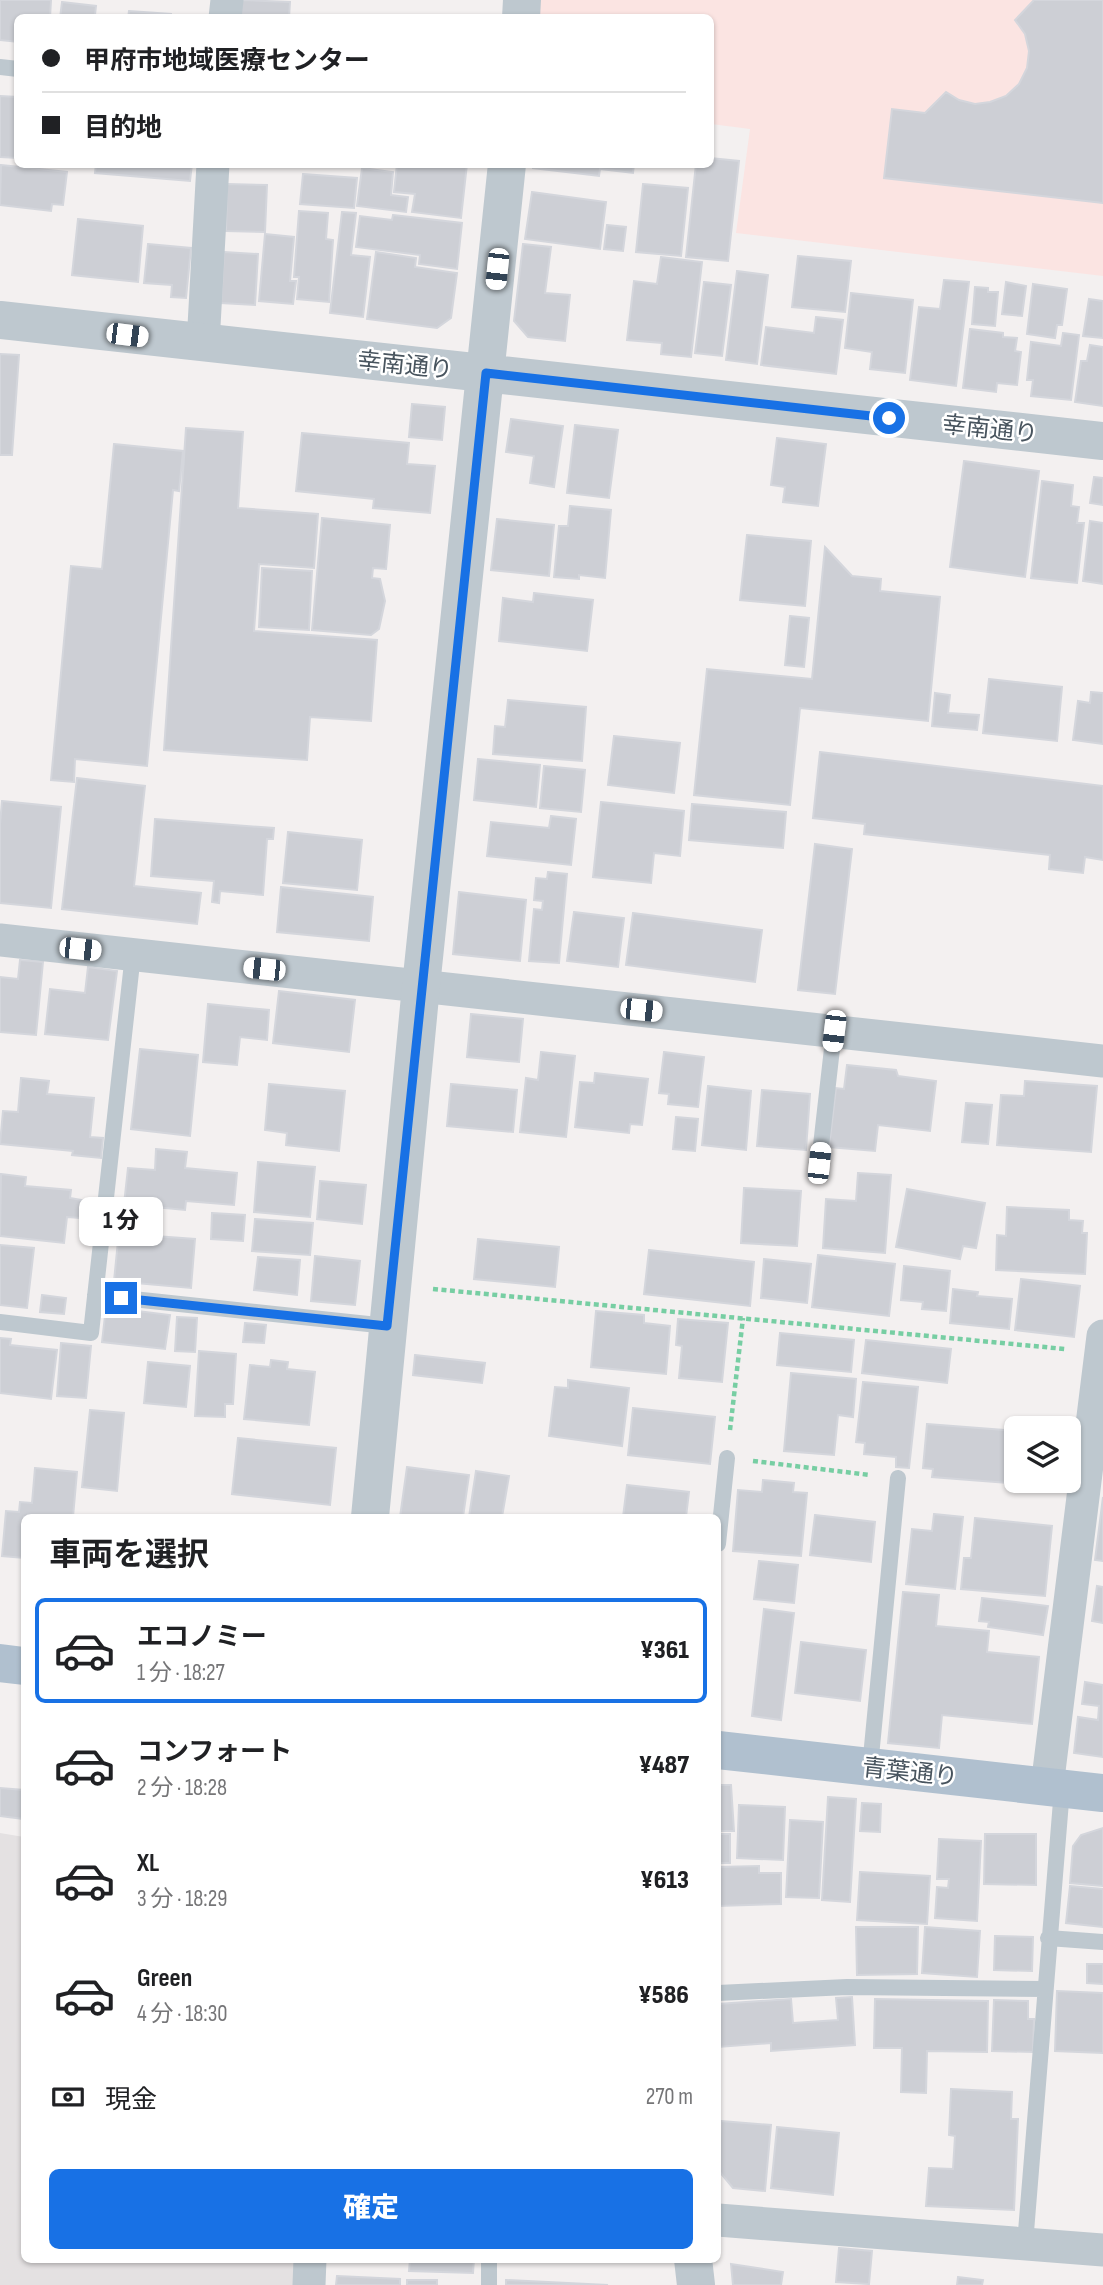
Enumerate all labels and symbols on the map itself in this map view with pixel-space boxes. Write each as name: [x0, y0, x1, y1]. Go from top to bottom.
car: [485, 247, 510, 291]
car: [105, 322, 150, 348]
street label: 幸南通り: [356, 346, 454, 385]
route start: [873, 402, 905, 434]
street label: 幸南通り: [941, 410, 1039, 449]
car: [59, 936, 102, 962]
car: [243, 956, 286, 982]
car: [620, 997, 663, 1023]
car: [822, 1009, 847, 1053]
car: [807, 1141, 832, 1185]
callout: 1 分: [79, 1196, 163, 1246]
route end: [105, 1282, 137, 1314]
street label: 青葉通り: [861, 1753, 959, 1792]

